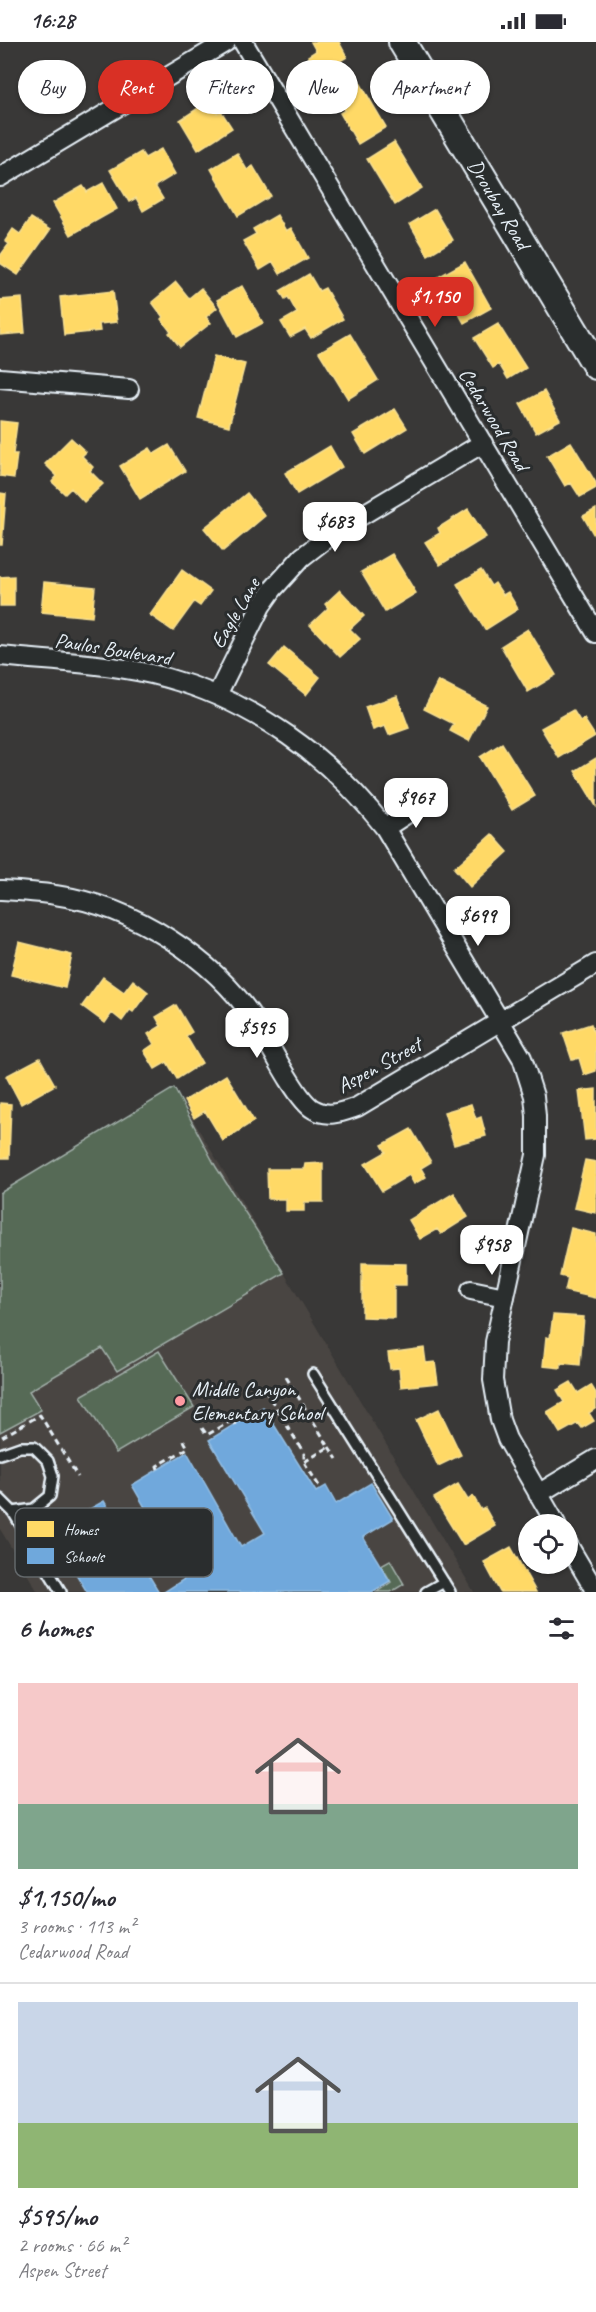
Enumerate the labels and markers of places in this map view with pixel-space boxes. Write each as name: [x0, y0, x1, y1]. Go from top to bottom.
pin: $1,150: [386, 277, 484, 328]
pin: $683: [299, 502, 371, 553]
pin: $967: [380, 778, 452, 829]
pin: $699: [442, 896, 514, 947]
pin: $595: [221, 1008, 293, 1059]
pin: $958: [456, 1225, 528, 1276]
place label: Middle Canyon Elementary School: [192, 1376, 327, 1426]
marker: Middle Canyon Elementary School: [173, 1394, 187, 1408]

